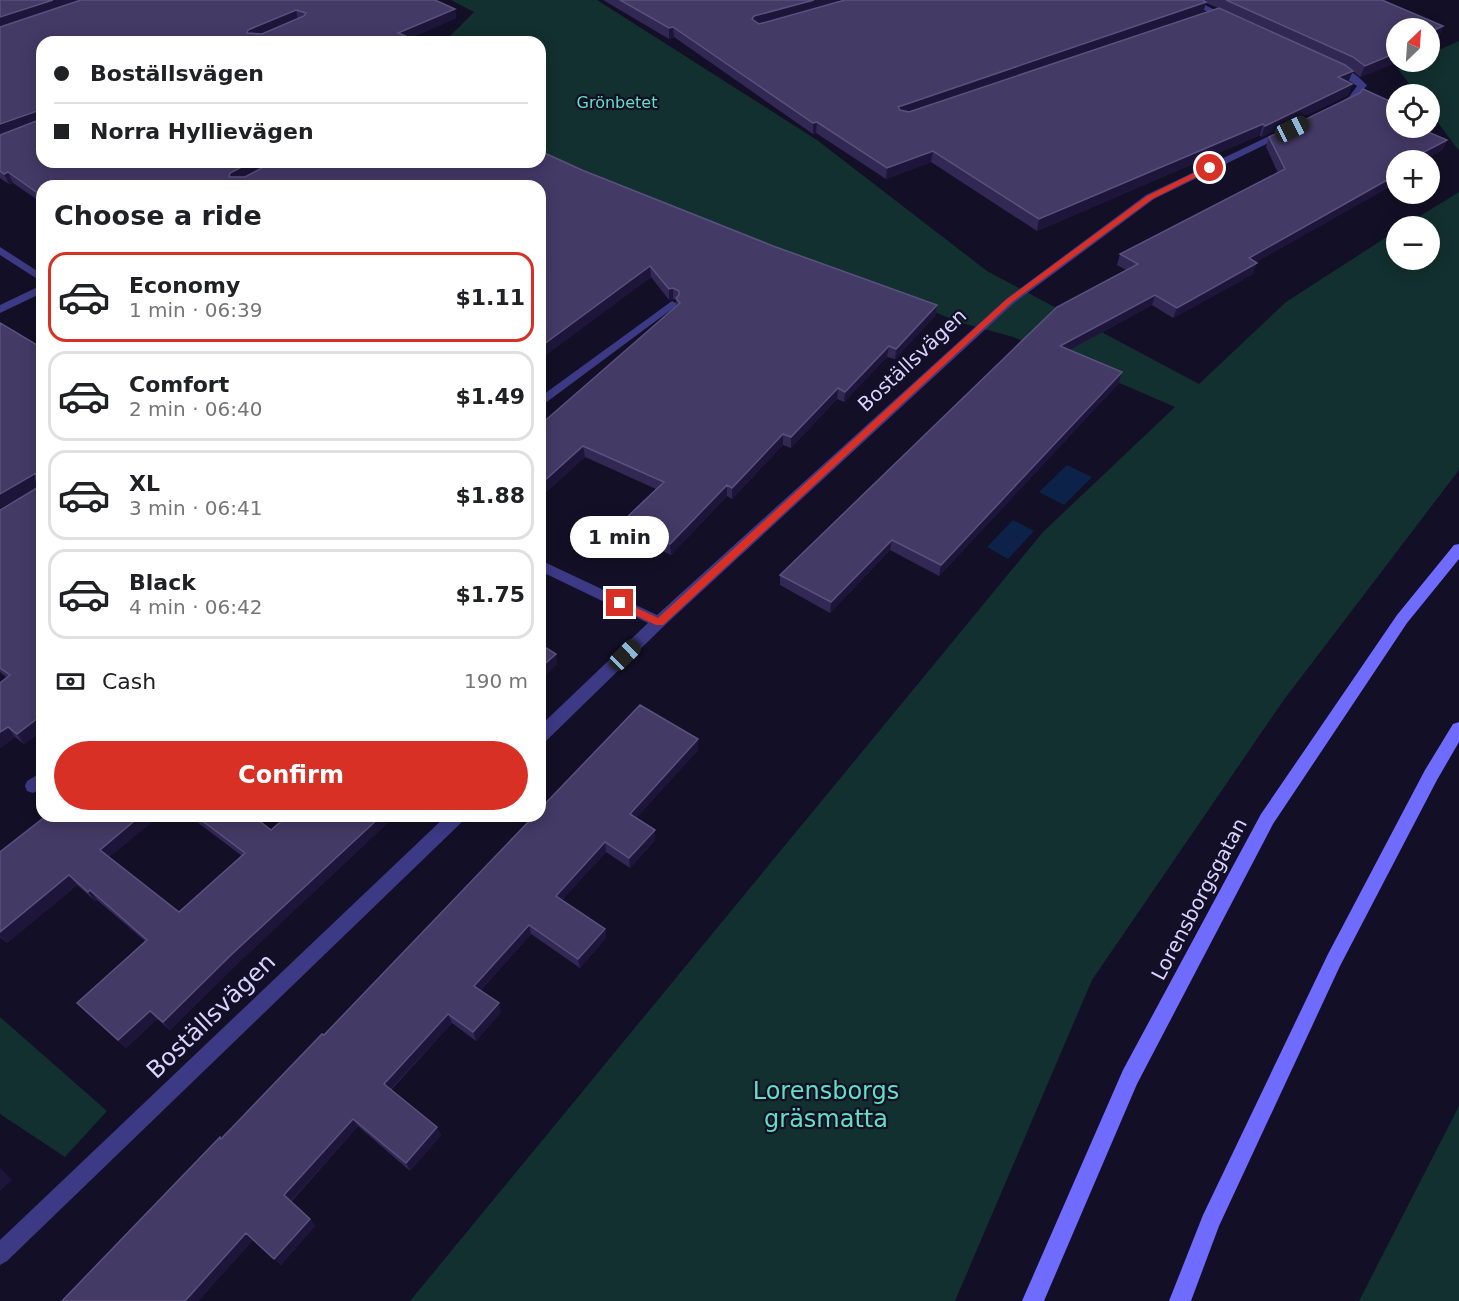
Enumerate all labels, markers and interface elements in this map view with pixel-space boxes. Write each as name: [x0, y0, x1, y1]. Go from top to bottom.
north arrow: [1386, 18, 1440, 72]
map controls: [1386, 18, 1440, 270]
text: Boställsvägen: [90, 61, 264, 86]
button: locate: [1386, 84, 1440, 138]
park label: Grönbetet: [577, 93, 657, 112]
car: [1272, 113, 1312, 145]
text: Norra Hyllievägen: [90, 119, 314, 144]
button: +: [1386, 150, 1440, 204]
route start: [1196, 154, 1223, 181]
text: Choose a ride: [54, 200, 262, 231]
button: −: [1386, 216, 1440, 270]
icon: car: [57, 270, 111, 324]
text: Economy: [129, 273, 240, 298]
text: $1.11: [455, 285, 525, 310]
text: 1 min · 06:39: [129, 298, 263, 322]
street label: Boställsvägen: [853, 304, 971, 416]
icon: car: [57, 369, 111, 423]
text: Comfort: [129, 372, 229, 397]
text: $1.49: [455, 384, 525, 409]
text: 2 min · 06:40: [129, 397, 263, 421]
icon: car: [57, 468, 111, 522]
text: XL: [129, 471, 160, 496]
text: $1.88: [455, 483, 525, 508]
text: 3 min · 06:41: [129, 496, 263, 520]
callout: 1 min: [570, 516, 670, 558]
text: 1 min: [588, 525, 651, 549]
icon: car: [57, 567, 111, 621]
text: Black: [129, 570, 196, 595]
text: $1.75: [455, 582, 525, 607]
route end: [606, 589, 633, 616]
text: 4 min · 06:42: [129, 595, 263, 619]
car: [606, 636, 644, 674]
icon: cash: [54, 665, 87, 698]
text: Cash: [102, 669, 156, 694]
text: 190 m: [464, 669, 528, 693]
button: Confirm: [54, 741, 528, 810]
street label: Lorensborgsgatan: [1146, 814, 1252, 984]
street label: Boställsvägen: [141, 948, 281, 1084]
park label: Lorensborgs gräsmatta: [753, 1077, 899, 1133]

